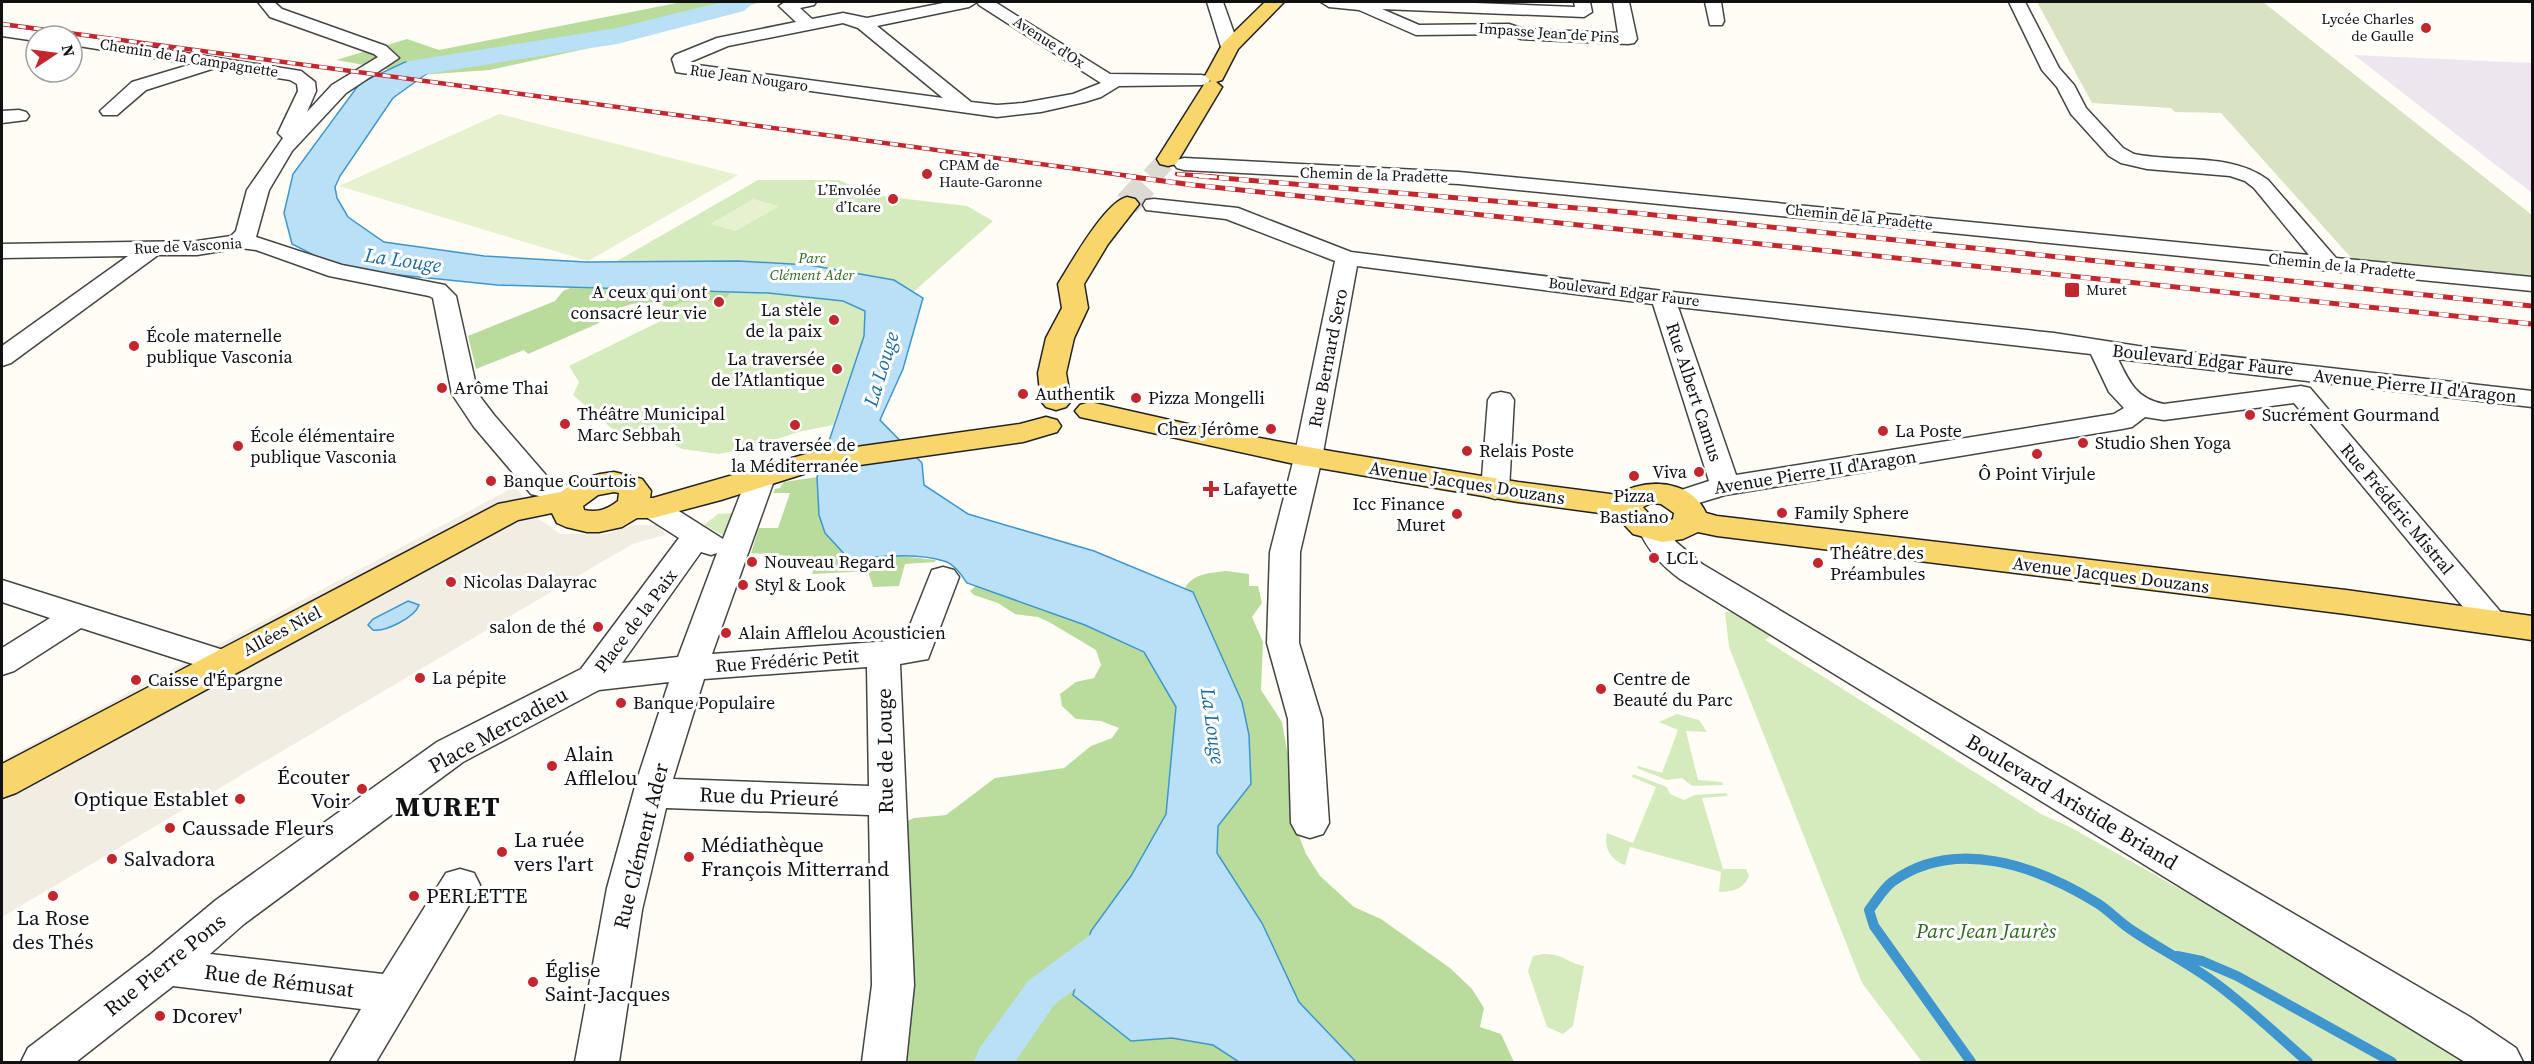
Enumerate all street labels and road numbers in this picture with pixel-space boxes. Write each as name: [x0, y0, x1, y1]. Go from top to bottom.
street label: Avenue d'Ox: [1009, 11, 1089, 73]
street label: Impasse Jean de Pins: [1478, 17, 1620, 48]
street label: Chemin de la Campagnette: [98, 33, 280, 82]
street label: Rue Jean Nougaro: [689, 59, 810, 96]
street label: Chemin de la Pradette: [1300, 161, 1449, 188]
street label: Chemin de la Pradette: [1784, 198, 1934, 235]
street label: Rue de Vasconia: [133, 232, 243, 259]
street label: Chemin de la Pradette: [2267, 247, 2417, 284]
street label: Boulevard Edgar Faure: [1547, 272, 1701, 311]
street label: Rue Bernard Sero: [1302, 286, 1353, 429]
street label: Rue Albert Camus: [1660, 319, 1729, 465]
street label: Boulevard Edgar Faure: [2111, 338, 2295, 381]
street label: Avenue Pierre II d'Aragon: [2312, 362, 2518, 409]
street label: Rue Frédéric Mistral: [2335, 438, 2460, 580]
street label: Avenue Pierre II d'Aragon: [1712, 443, 1918, 500]
street label: Avenue Jacques Douzans: [1367, 455, 1567, 510]
street label: Avenue Jacques Douzans: [2011, 550, 2211, 599]
street label: Place de la Paix: [588, 563, 683, 678]
street label: Allées Niel: [238, 599, 326, 662]
street label: Rue Frédéric Petit: [714, 643, 860, 678]
street label: Place Mercadieu: [423, 679, 573, 780]
street label: Rue de Louge: [869, 688, 900, 814]
street label: Boulevard Aristide Briand: [1961, 727, 2184, 876]
street label: Rue Clément Ader: [606, 760, 675, 932]
street label: Rue du Prieuré: [699, 780, 839, 813]
street label: Rue Pierre Pons: [98, 906, 232, 1023]
street label: Rue de Rémusat: [203, 957, 356, 1004]

